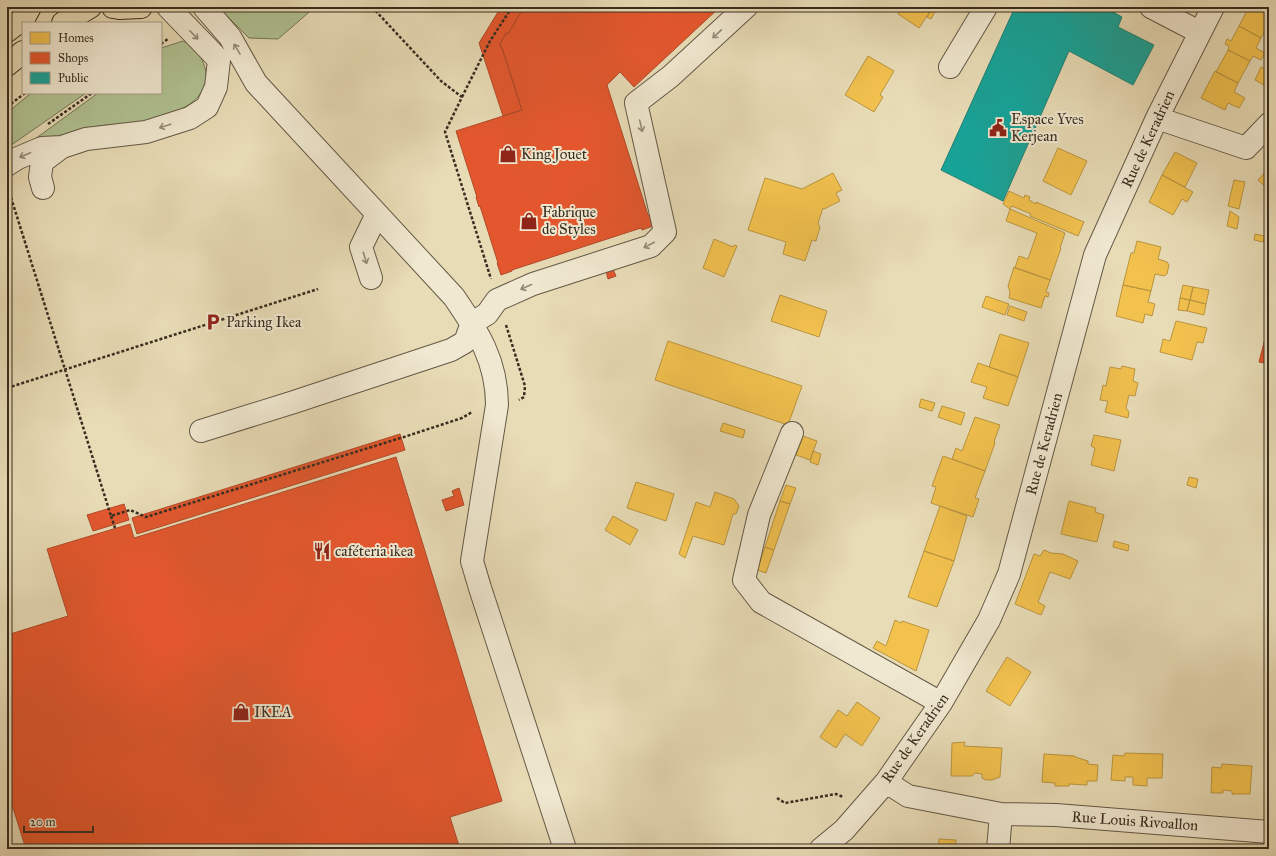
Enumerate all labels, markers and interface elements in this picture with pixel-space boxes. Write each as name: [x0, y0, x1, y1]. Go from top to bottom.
legend: [22, 22, 162, 94]
one-way arrow: [712, 29, 722, 38]
one-way arrow: [189, 30, 199, 40]
text: Homes: [58, 31, 94, 45]
one-way arrow: [232, 43, 240, 55]
text: Shops: [58, 51, 88, 65]
text: Public: [58, 71, 89, 85]
street label: Rue de Keradrien: [1118, 88, 1178, 190]
place label: Espace Yves Kerjean: [1011, 110, 1084, 145]
public building icon: Espace Yves Kerjean: [988, 118, 1008, 138]
one-way arrow: [638, 119, 646, 132]
one-way arrow: [159, 123, 172, 130]
shop icon: King Jouet: [498, 144, 518, 164]
place label: King Jouet: [521, 145, 588, 164]
one-way arrow: [20, 152, 32, 159]
place label: Fabrique de Styles: [542, 203, 596, 238]
shop icon: Fabrique de Styles: [519, 211, 539, 231]
one-way arrow: [643, 242, 655, 249]
one-way arrow: [362, 252, 369, 265]
one-way arrow: [521, 284, 533, 291]
parking icon: Parking Ikea: [203, 312, 223, 332]
place label: Parking Ikea: [226, 313, 302, 331]
street label: Rue de Keradrien: [1022, 391, 1066, 497]
restaurant icon: caféteria ikea: [312, 541, 332, 561]
place label: caféteria ikea: [335, 542, 414, 560]
street label: Rue de Keradrien: [877, 690, 953, 786]
shop icon: IKEA: [231, 702, 251, 722]
place label: IKEA: [254, 703, 292, 721]
scale bar: [24, 808, 93, 834]
street label: Rue Louis Rivoallon: [1071, 808, 1199, 834]
text: 20 m: [30, 815, 56, 829]

